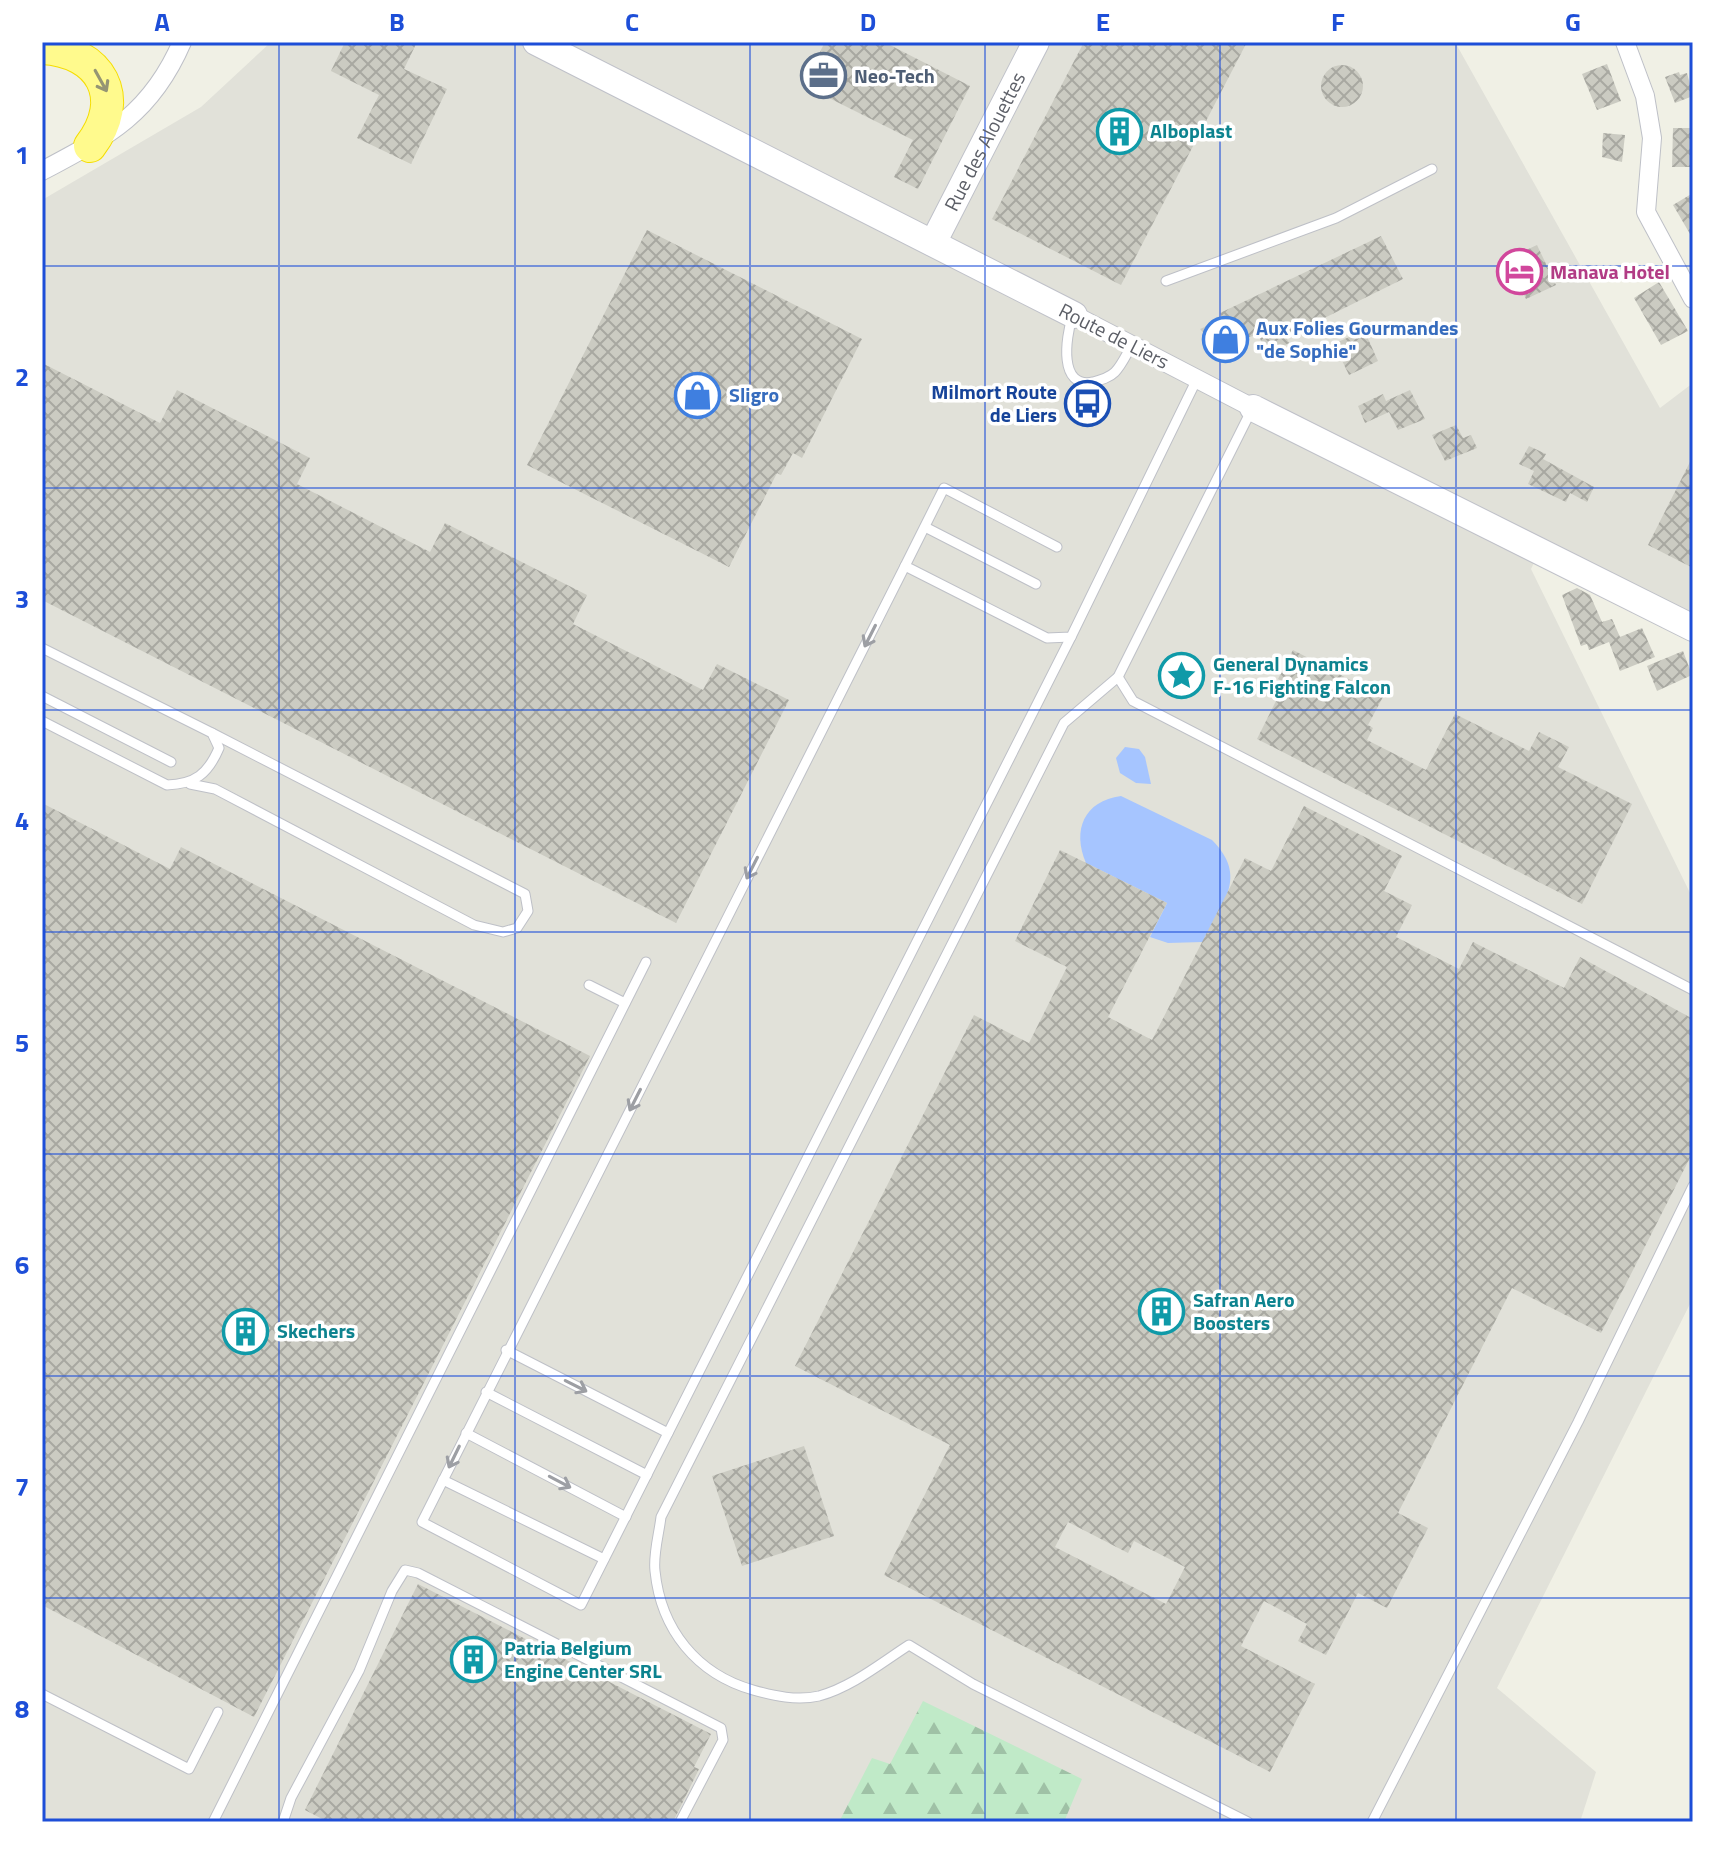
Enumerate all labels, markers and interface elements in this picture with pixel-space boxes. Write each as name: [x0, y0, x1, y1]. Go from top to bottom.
text: A: [154, 2, 170, 41]
text: B: [389, 2, 405, 41]
text: C: [625, 2, 639, 41]
text: D: [860, 2, 876, 41]
text: E: [1096, 2, 1110, 41]
text: F: [1331, 2, 1345, 41]
text: G: [1565, 2, 1581, 41]
office icon: Neo-Tech: [799, 52, 847, 100]
place label: Neo-Tech: [854, 60, 935, 91]
street label: Rue des Alouettes: [936, 66, 1033, 217]
one-way arrow: [93, 69, 109, 92]
building icon: Alboplast: [1095, 107, 1143, 155]
place label: Alboplast: [1150, 115, 1232, 146]
text: 1: [15, 135, 29, 174]
hotel icon: Manava Hotel: [1495, 248, 1543, 296]
place label: Manava Hotel: [1550, 256, 1670, 287]
street label: Route de Liers: [1054, 294, 1175, 377]
place label: Aux Folies Gourmandes "de Sophie": [1256, 312, 1459, 366]
shop icon: Aux Folies Gourmandes "de Sophie": [1201, 316, 1249, 364]
text: 2: [15, 357, 29, 396]
shop icon: Sligro: [674, 371, 722, 419]
place label: Milmort Route de Liers: [931, 376, 1057, 430]
place label: Sligro: [729, 379, 779, 410]
bus stop icon: Milmort Route de Liers: [1064, 379, 1112, 427]
text: 3: [15, 579, 29, 618]
one-way arrow: [861, 623, 877, 647]
place label: General Dynamics F-16 Fighting Falcon: [1213, 648, 1391, 702]
place icon: General Dynamics F-16 Fighting Falcon: [1158, 652, 1206, 700]
text: 4: [15, 801, 29, 840]
one-way arrow: [744, 855, 759, 879]
text: 5: [15, 1023, 29, 1062]
one-way arrow: [627, 1087, 642, 1111]
text: 6: [15, 1245, 29, 1284]
place label: Safran Aero Boosters: [1193, 1284, 1295, 1338]
building icon: Safran Aero Boosters: [1138, 1287, 1186, 1335]
building icon: Skechers: [222, 1307, 270, 1355]
place label: Skechers: [277, 1315, 355, 1346]
one-way arrow: [563, 1379, 587, 1394]
one-way arrow: [446, 1444, 462, 1468]
text: 7: [15, 1467, 29, 1506]
one-way arrow: [548, 1475, 571, 1491]
place label: Patria Belgium Engine Center SRL: [504, 1632, 662, 1686]
building icon: Patria Belgium Engine Center SRL: [449, 1635, 497, 1683]
text: 8: [15, 1689, 29, 1728]

